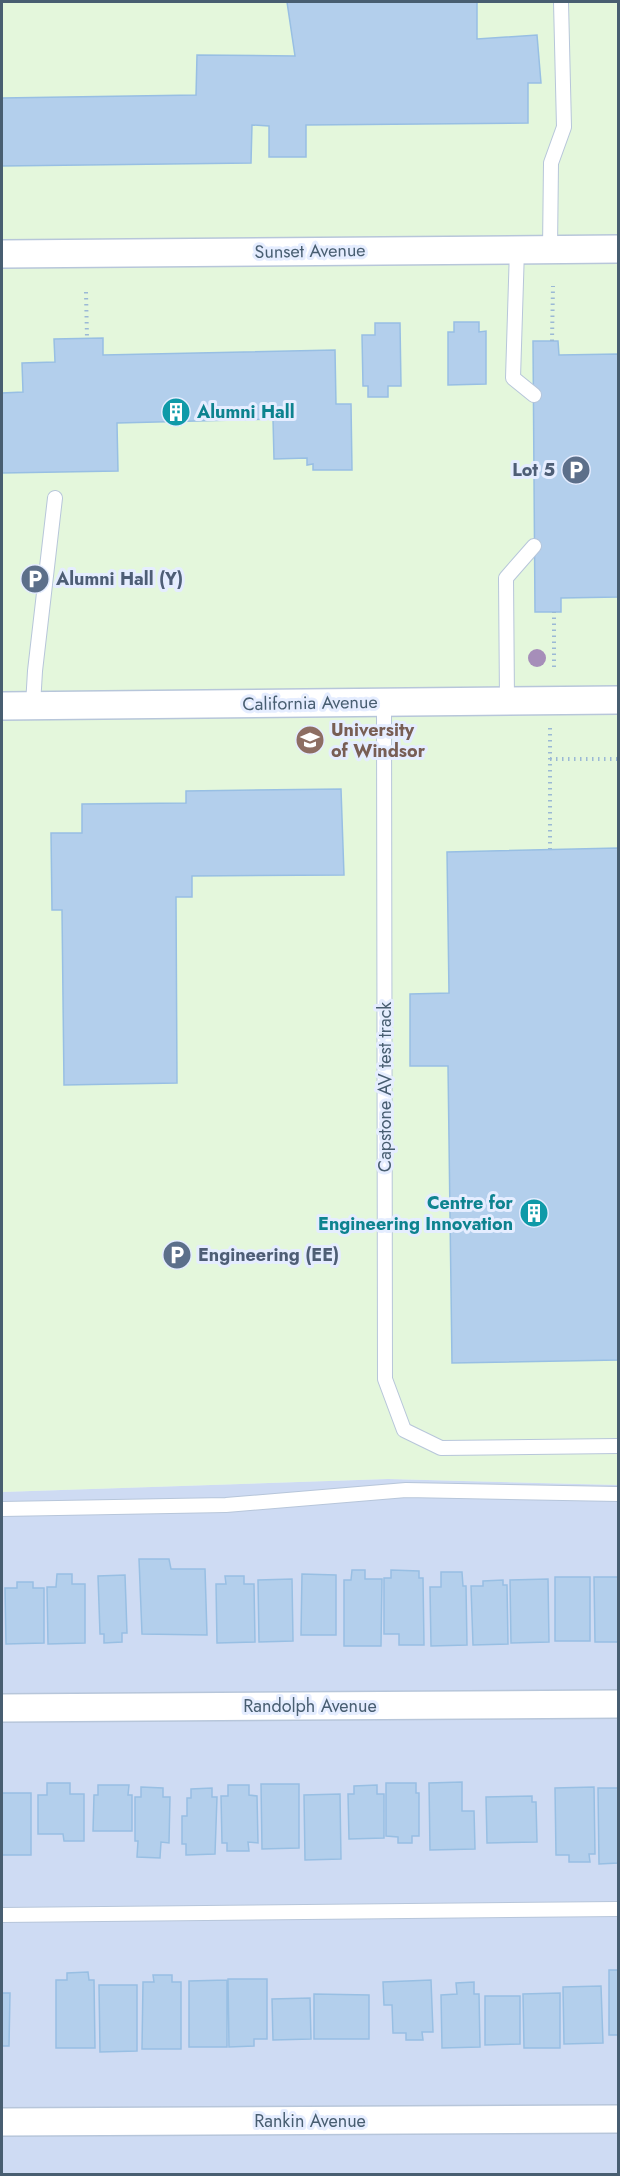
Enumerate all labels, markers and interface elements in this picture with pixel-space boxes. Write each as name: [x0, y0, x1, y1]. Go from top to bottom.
street label: Sunset Avenue: [254, 237, 366, 265]
building icon: Alumni Hall: [160, 396, 192, 428]
place label: Alumni Hall: [196, 399, 295, 425]
parking icon: Lot 5: [560, 454, 592, 486]
place label: Lot 5: [512, 457, 555, 483]
parking icon: Alumni Hall (Y): [19, 563, 51, 595]
place label: Alumni Hall (Y): [55, 566, 183, 592]
street label: California Avenue: [242, 689, 378, 717]
place label: University of Windsor: [331, 717, 426, 764]
school or university icon: University of Windsor: [294, 724, 326, 756]
street label: Capstone AV test track: [372, 1002, 398, 1172]
place label: Centre for Engineering Innovation: [318, 1190, 514, 1237]
building icon: Centre for Engineering Innovation: [518, 1197, 550, 1229]
parking icon: Engineering (EE): [161, 1239, 193, 1271]
place label: Engineering (EE): [198, 1242, 339, 1268]
street label: Randolph Avenue: [243, 1693, 377, 1719]
street label: Rankin Avenue: [254, 2108, 366, 2134]

